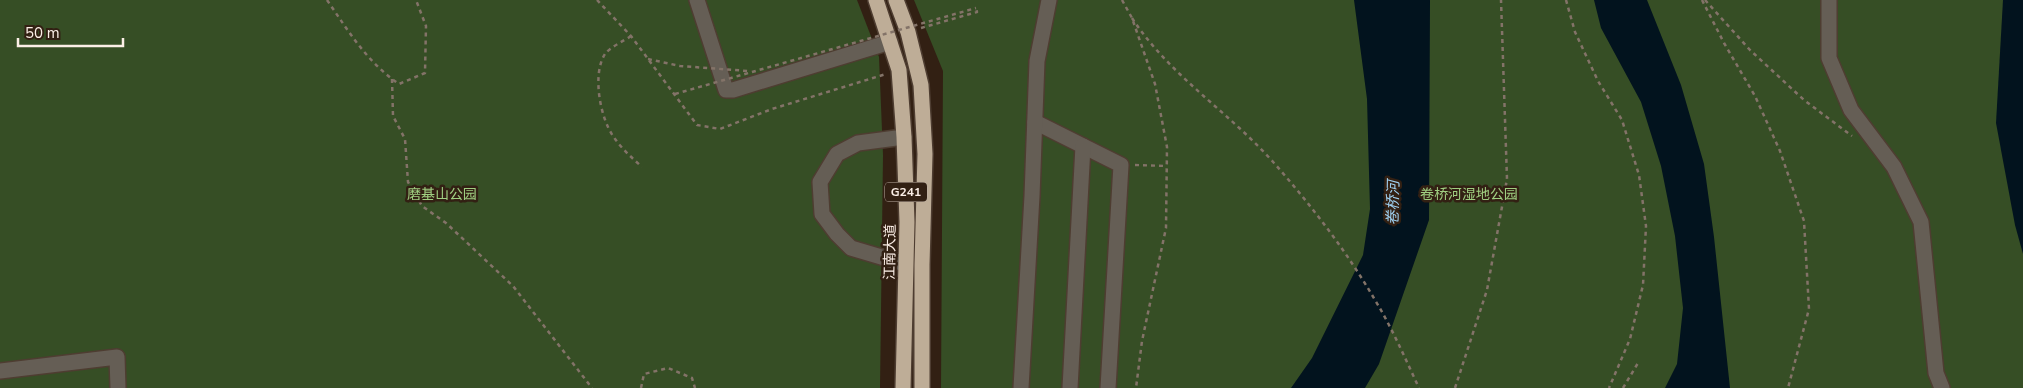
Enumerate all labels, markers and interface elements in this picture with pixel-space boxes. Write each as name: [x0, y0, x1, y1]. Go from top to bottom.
scale bar: [18, 15, 122, 47]
text: 50 m: [25, 23, 60, 43]
water label: 卷桥河: [1383, 177, 1403, 226]
road number: G241: [885, 182, 927, 202]
park label: 磨基山公园: [407, 185, 477, 204]
park label: 卷桥河湿地公园: [1420, 185, 1518, 204]
street label: 江南大道: [880, 224, 900, 280]

